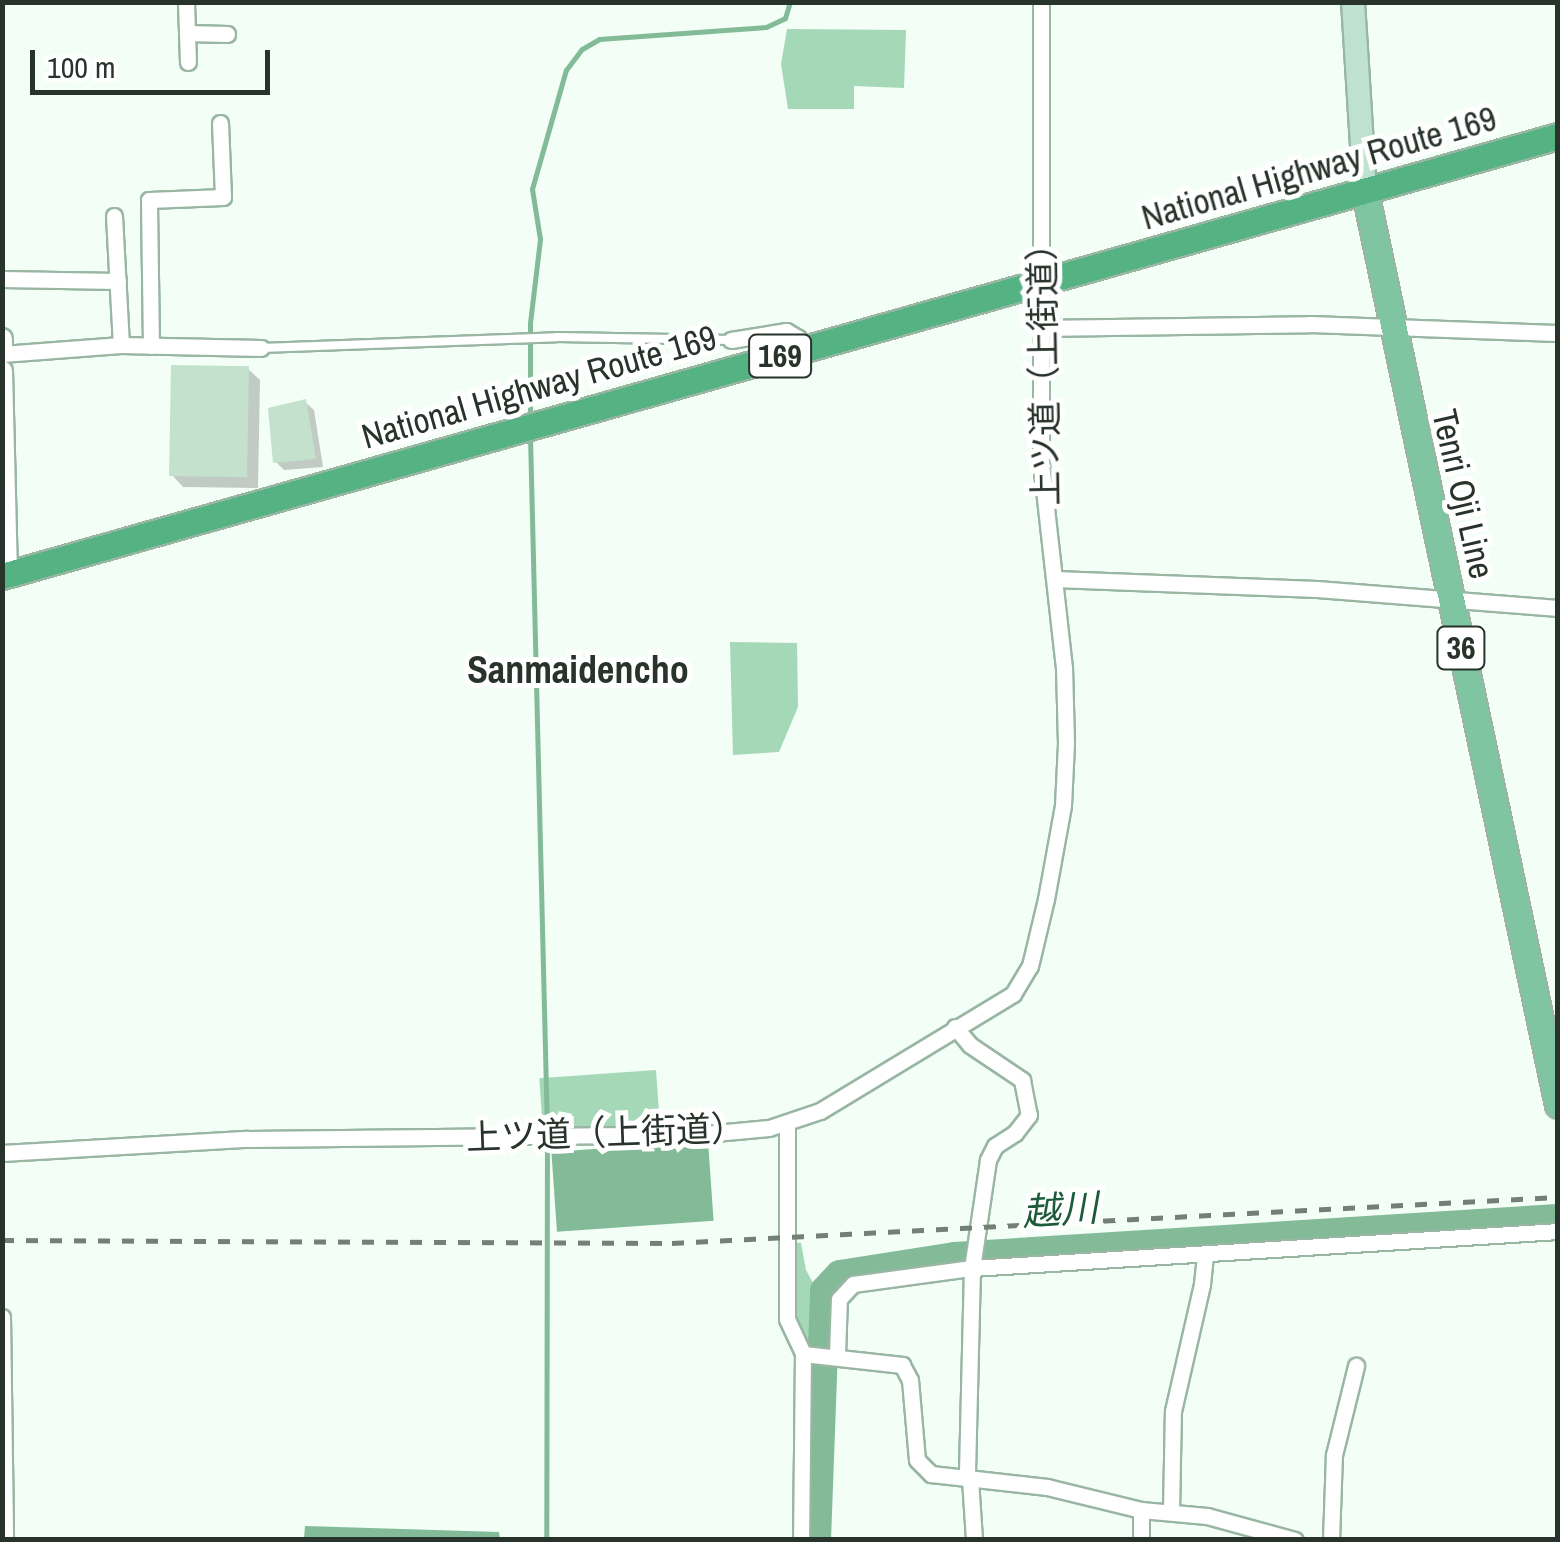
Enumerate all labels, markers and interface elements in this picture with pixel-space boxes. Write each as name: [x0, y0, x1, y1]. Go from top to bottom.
scale bar: [35, 30, 275, 92]
text: 100 m: [47, 47, 115, 87]
street label: National Highway Route 169: [1137, 97, 1501, 239]
street label: 上ツ道（上街道）: [1021, 226, 1067, 506]
street label: National Highway Route 169: [357, 316, 721, 458]
road number: 169: [748, 329, 812, 383]
street label: Tenri Oji Line: [1423, 405, 1503, 583]
road number: 36: [1436, 621, 1486, 675]
district label: Sanmaidencho: [467, 647, 689, 693]
street label: 上ツ道（上街道）: [465, 1107, 747, 1159]
water label: 越川: [1021, 1185, 1099, 1235]

